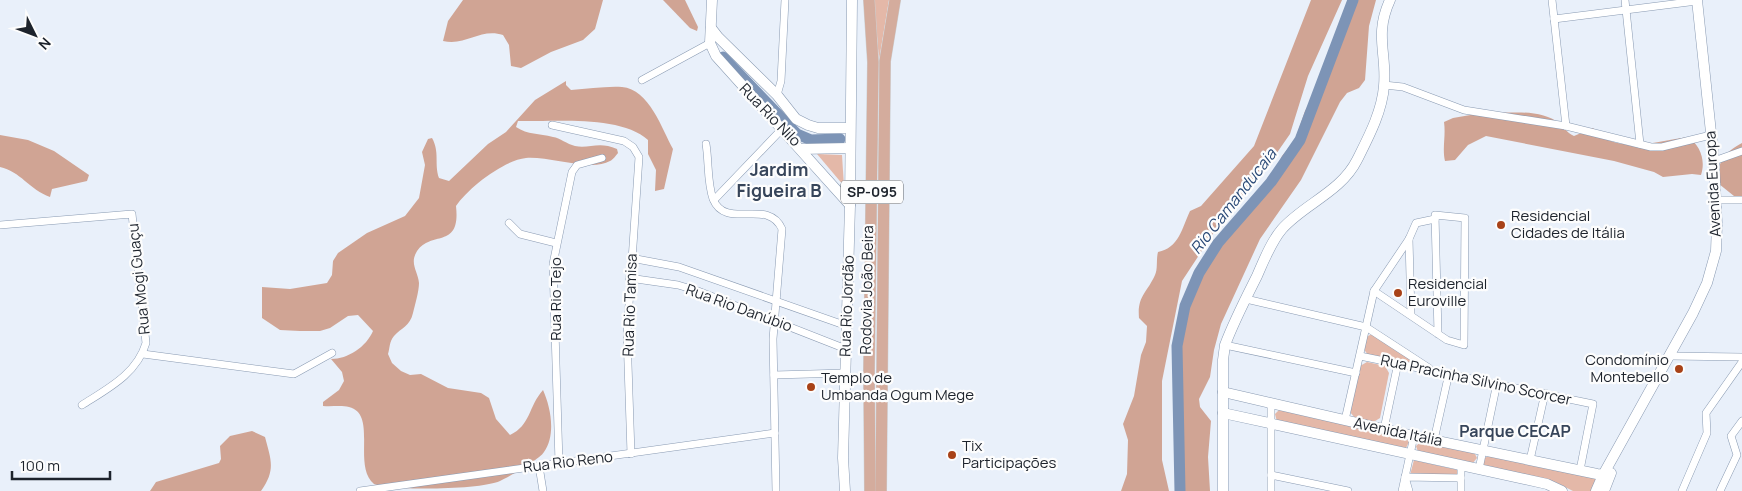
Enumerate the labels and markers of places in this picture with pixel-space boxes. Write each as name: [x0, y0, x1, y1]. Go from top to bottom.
place label: Residencial Cidades de Itália: [1511, 205, 1625, 243]
marker: Residencial Cidades de Itália: [1495, 219, 1507, 231]
place label: Residencial Euroville: [1408, 273, 1487, 311]
marker: Residencial Euroville: [1392, 287, 1404, 299]
place label: Condomínio Montebello: [1585, 349, 1669, 387]
marker: Condomínio Montebello: [1673, 363, 1685, 375]
place label: Templo de Umbanda Ogum Mege: [821, 367, 974, 405]
marker: Templo de Umbanda Ogum Mege: [805, 381, 817, 393]
place label: Tix Participações: [962, 435, 1056, 473]
marker: Tix Participações: [946, 449, 958, 461]

